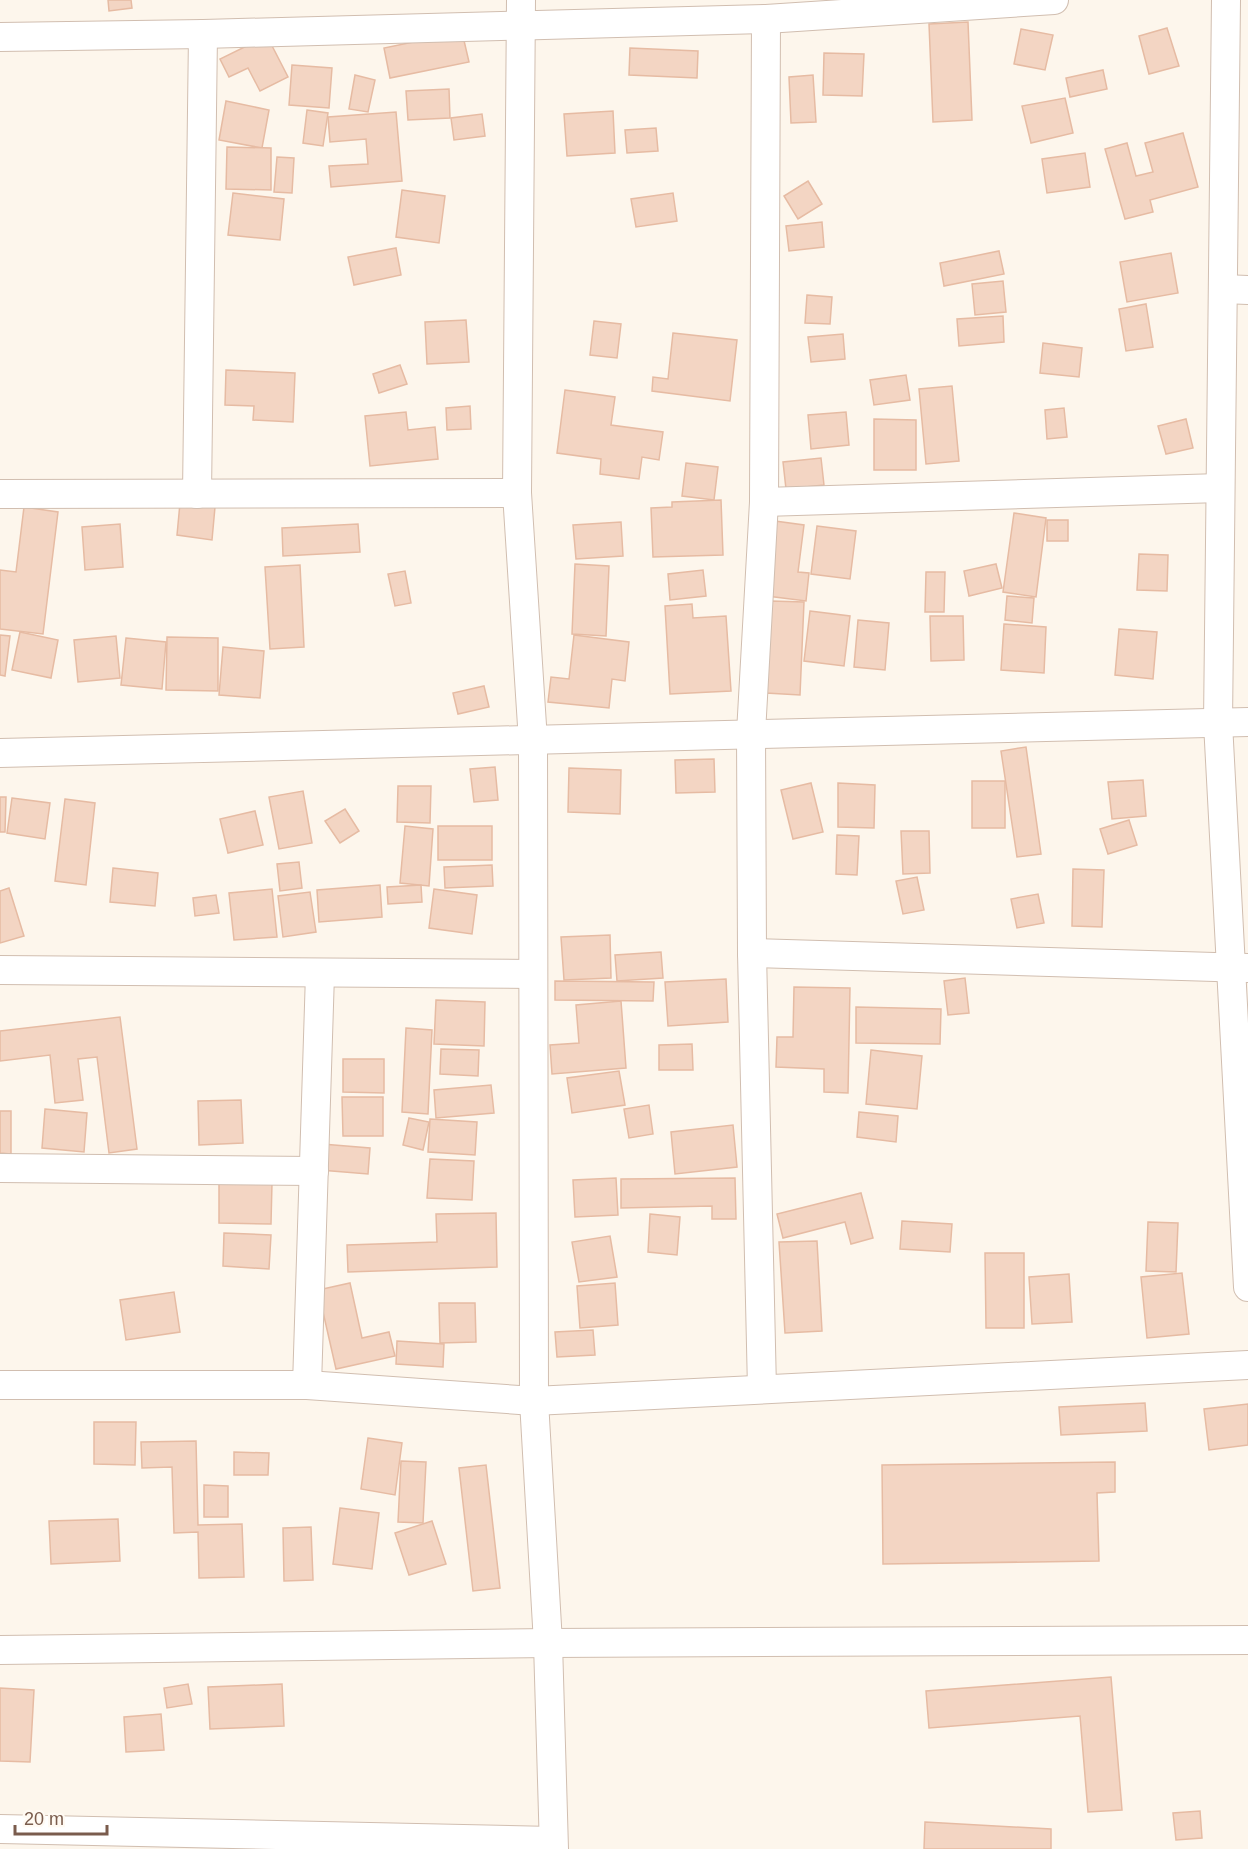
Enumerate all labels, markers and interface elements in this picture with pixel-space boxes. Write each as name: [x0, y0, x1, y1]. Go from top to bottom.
scale bar: [15, 1798, 106, 1836]
text: 20 m: [24, 1809, 64, 1829]

